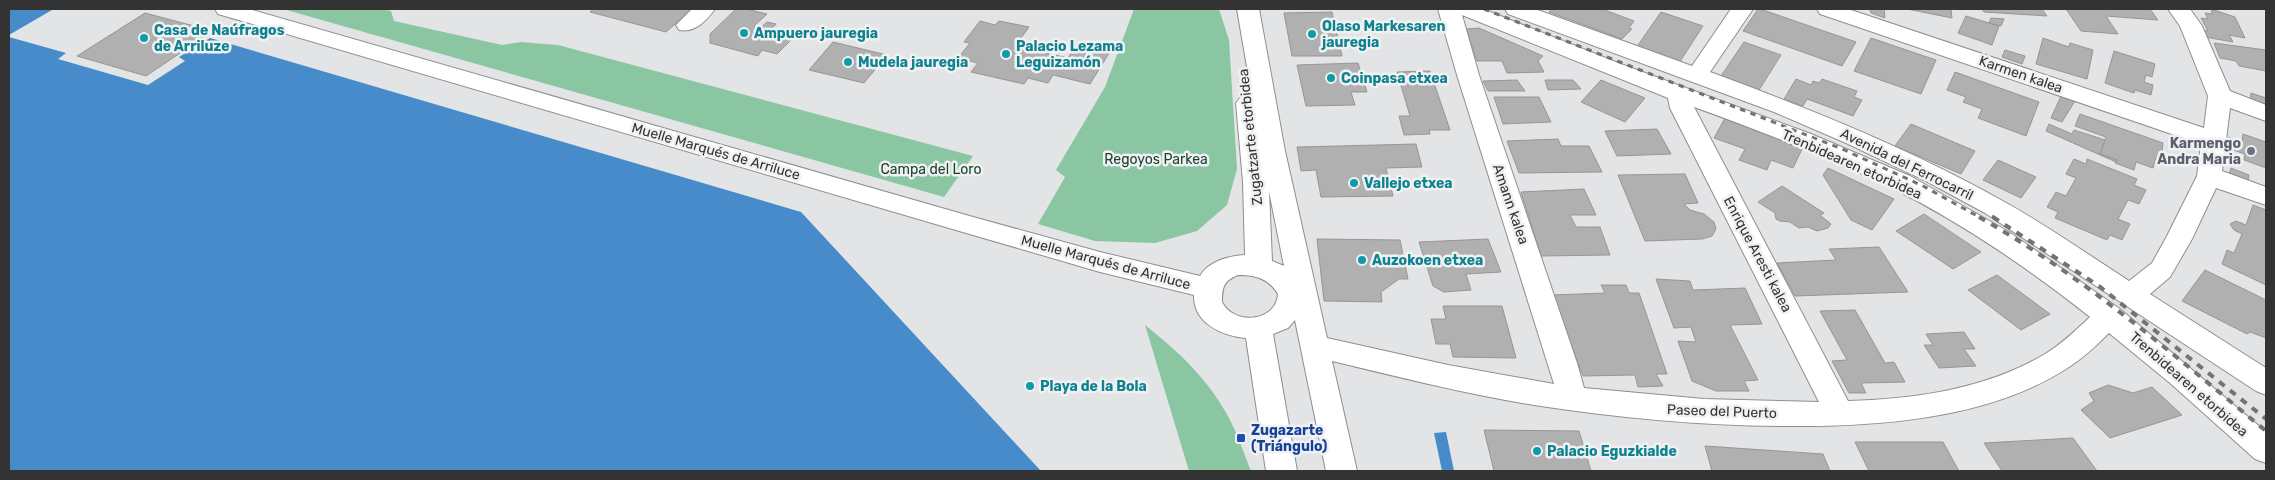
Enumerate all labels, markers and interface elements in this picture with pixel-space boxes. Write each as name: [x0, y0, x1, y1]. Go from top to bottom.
place label: Olaso Markesaren jauregia: [1321, 18, 1446, 51]
place label: Casa de Naúfragos de Arriluze: [154, 22, 285, 55]
place label: Ampuero jauregia: [754, 25, 878, 42]
marker: Ampuero jauregia: [738, 27, 750, 39]
marker: Olaso Markesaren jauregia: [1306, 28, 1318, 40]
marker: Casa de Naúfragos de Arriluze: [138, 32, 150, 44]
place label: Palacio Lezama Leguizamón: [1016, 38, 1123, 71]
marker: Palacio Lezama Leguizamón: [1000, 48, 1012, 60]
street label: Karmen kalea: [1977, 52, 2065, 97]
place label: Mudela jauregia: [858, 54, 968, 71]
marker: Mudela jauregia: [842, 56, 854, 68]
street label: Zugatzarte etorbidea: [1235, 68, 1266, 206]
place label: Coinpasa etxea: [1341, 70, 1448, 87]
marker: Coinpasa etxea: [1325, 72, 1337, 84]
street label: Muelle Marqués de Arriluce: [630, 119, 802, 184]
street label: Avenida del Ferrocarril: [1837, 125, 1976, 204]
street label: Trenbidearen etorbidea: [1779, 126, 1924, 203]
place label: Karmengo Andra Maria: [2157, 135, 2241, 168]
marker: Karmengo Andra Maria: [2245, 145, 2257, 157]
park label: Regoyos Parkea: [1104, 151, 1208, 168]
park label: Campa del Loro: [881, 161, 982, 178]
street label: Amann kalea: [1489, 162, 1532, 247]
place label: Vallejo etxea: [1364, 175, 1453, 192]
marker: Vallejo etxea: [1348, 177, 1360, 189]
street label: Enrique Aresti kalea: [1720, 193, 1795, 315]
street label: Muelle Marqués de Arriluce: [1019, 232, 1193, 293]
place label: Auzokoen etxea: [1372, 252, 1483, 269]
marker: Auzokoen etxea: [1356, 254, 1368, 266]
street label: Trenbidearen etorbidea: [2126, 328, 2251, 440]
place label: Playa de la Bola: [1040, 378, 1147, 395]
marker: Playa de la Bola: [1024, 380, 1036, 392]
street label: Paseo del Puerto: [1667, 401, 1777, 422]
place label: Zugazarte (Triángulo): [1251, 422, 1327, 455]
marker: Zugazarte (Triángulo): [1235, 432, 1247, 444]
place label: Palacio Eguzkialde: [1547, 443, 1677, 460]
marker: Palacio Eguzkialde: [1531, 445, 1543, 457]

